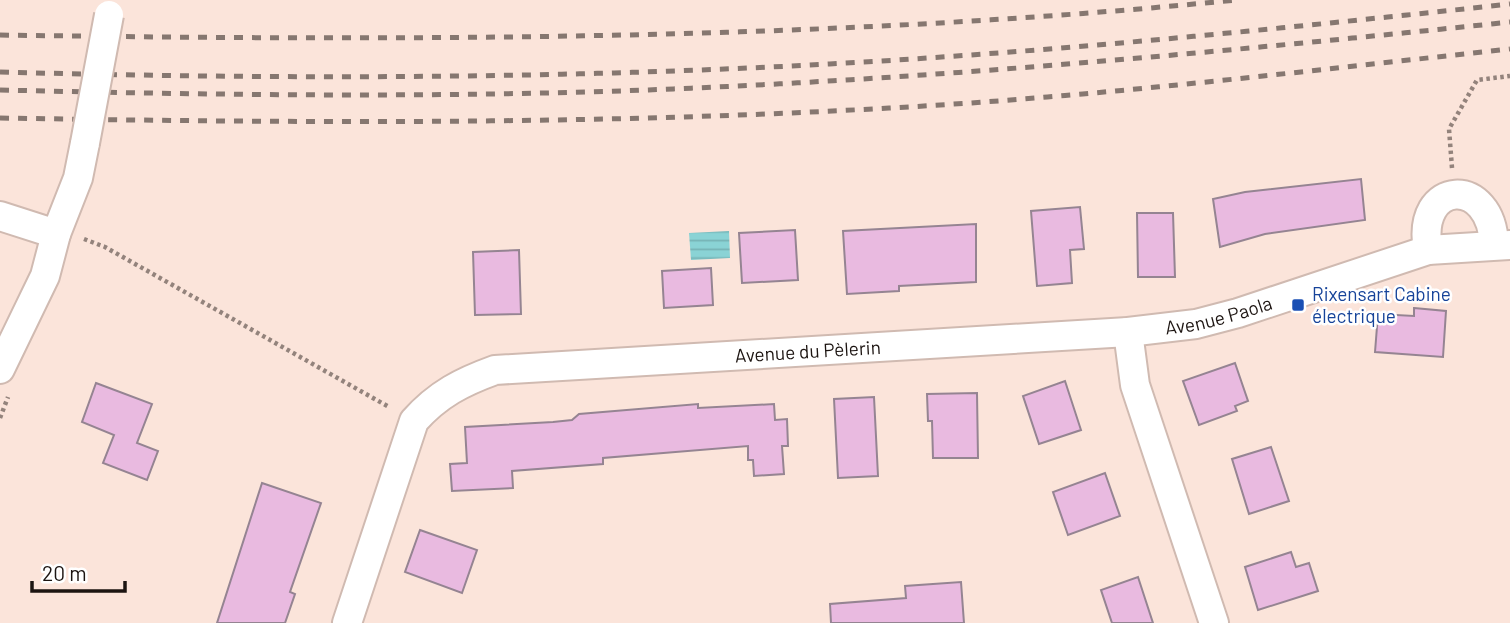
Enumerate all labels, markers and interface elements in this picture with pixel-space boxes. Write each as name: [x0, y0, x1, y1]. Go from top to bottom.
place label: Rixensart Cabine électrique: [1312, 282, 1451, 327]
street label: Avenue Paola: [1164, 291, 1275, 339]
marker: Rixensart Cabine électrique: [1290, 297, 1306, 313]
street label: Avenue du Pèlerin: [734, 335, 881, 367]
scale bar: [32, 550, 124, 594]
text: 20 m: [42, 560, 87, 585]

